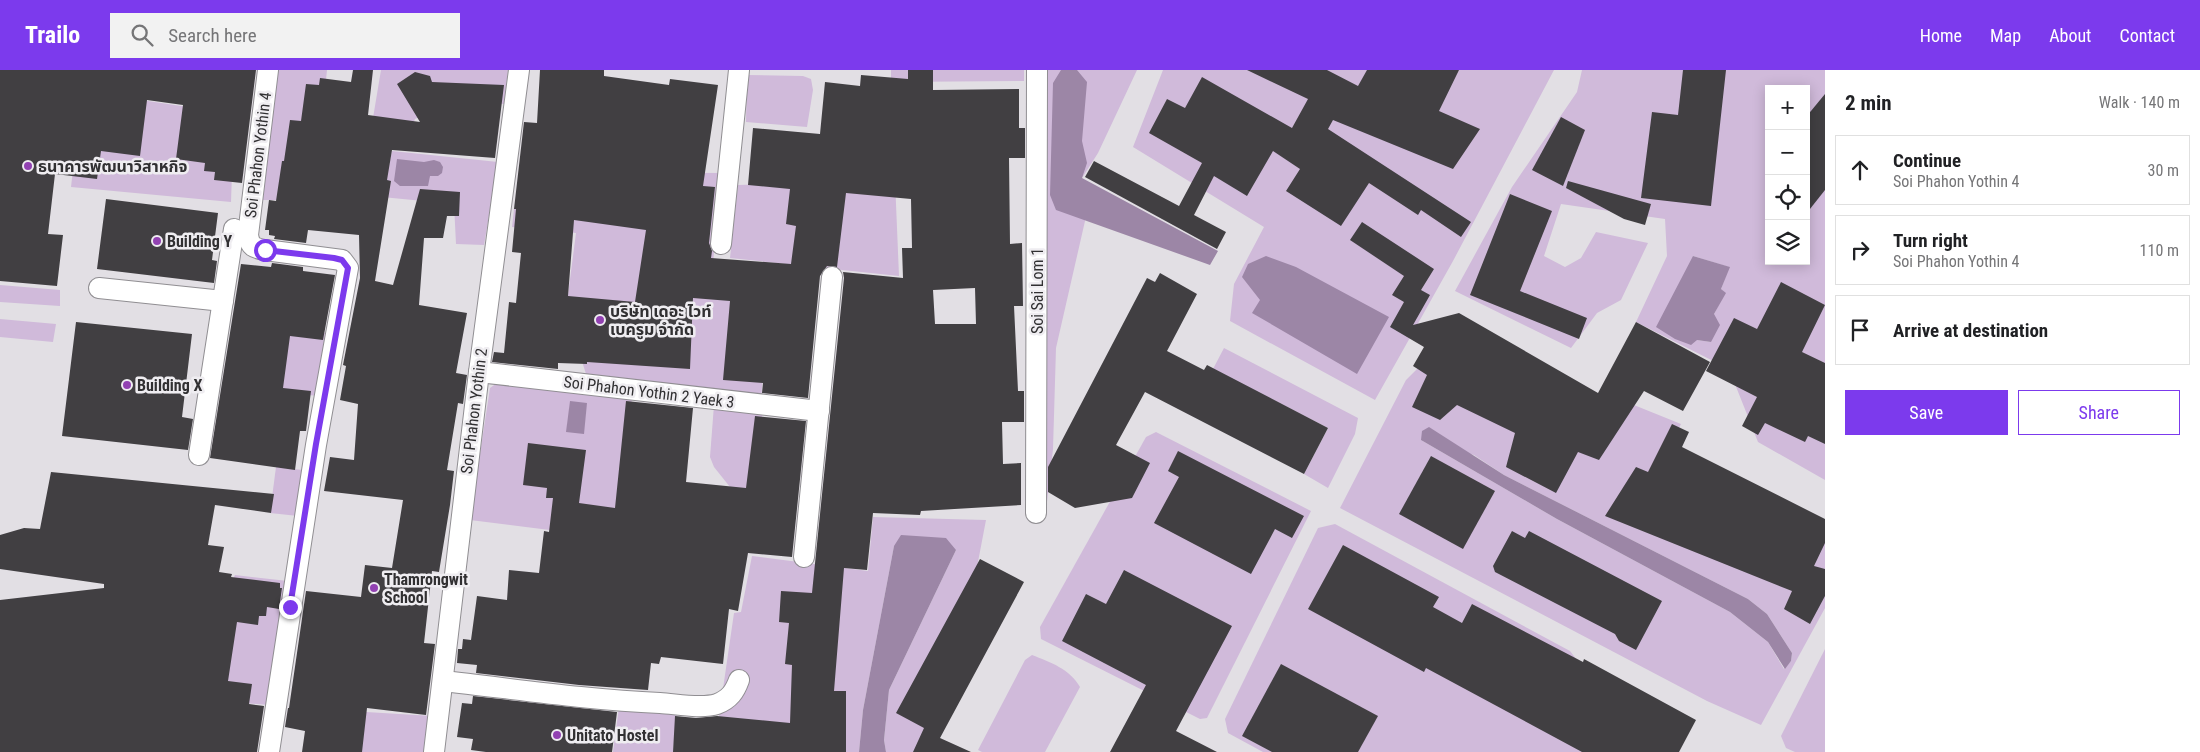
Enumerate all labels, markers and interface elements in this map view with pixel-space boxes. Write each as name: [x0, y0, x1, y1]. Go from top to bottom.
search box: [110, 13, 460, 58]
text: Trailo: [25, 21, 80, 49]
icon: search: [128, 21, 156, 49]
text: Search here: [168, 24, 257, 47]
text: Home: [1920, 25, 1962, 46]
text: Map: [1990, 25, 2021, 46]
text: About: [2049, 25, 2091, 46]
text: Contact: [2119, 25, 2175, 46]
map controls: [1765, 85, 1810, 265]
button: +: [1765, 85, 1810, 130]
street label: Soi Phahon Yothin 4: [241, 91, 275, 219]
text: 2 min: [1845, 91, 1892, 115]
text: Walk · 140 m: [2099, 93, 2180, 112]
button: −: [1765, 130, 1810, 175]
text: Continue: [1893, 149, 1961, 172]
icon: ahead: [1846, 156, 1874, 184]
place label: ธนาคารพัฒนาวิสาหกิจ: [38, 157, 188, 176]
marker: ธนาคารพัฒนาวิสาหกิจ: [22, 160, 34, 172]
text: 30 m: [2147, 161, 2179, 180]
text: Soi Phahon Yothin 4: [1893, 172, 2019, 191]
button: locate: [1765, 175, 1810, 220]
button: layers: [1765, 220, 1810, 265]
text: Turn right: [1893, 229, 1968, 252]
place label: Building Y: [167, 232, 232, 251]
marker: Building Y: [151, 235, 163, 247]
icon: right: [1846, 236, 1874, 264]
route start: [254, 239, 277, 262]
text: 110 m: [2140, 241, 2179, 260]
street label: Soi Sai Lom 1: [1028, 248, 1047, 334]
text: Soi Phahon Yothin 4: [1893, 252, 2019, 271]
place label: บริษัท เดอะ ไวท์ เบครูม จำกัด: [610, 302, 712, 340]
marker: บริษัท เดอะ ไวท์ เบครูม จำกัด: [594, 314, 606, 326]
icon: arrive: [1846, 316, 1874, 344]
text: Arrive at destination: [1893, 319, 2048, 342]
street label: Soi Phahon Yothin 2: [457, 347, 491, 475]
street label: Soi Phahon Yothin 2 Yaek 3: [563, 372, 735, 412]
place label: Building X: [137, 376, 202, 395]
marker: Building X: [121, 379, 133, 391]
button: Save: [1845, 390, 2008, 435]
button: Share: [2018, 390, 2180, 435]
place label: Thamrongwit School: [384, 570, 468, 607]
marker: Thamrongwit School: [368, 582, 380, 594]
route end: [279, 596, 302, 619]
place label: Unitato Hostel: [567, 726, 658, 745]
marker: Unitato Hostel: [551, 729, 563, 741]

